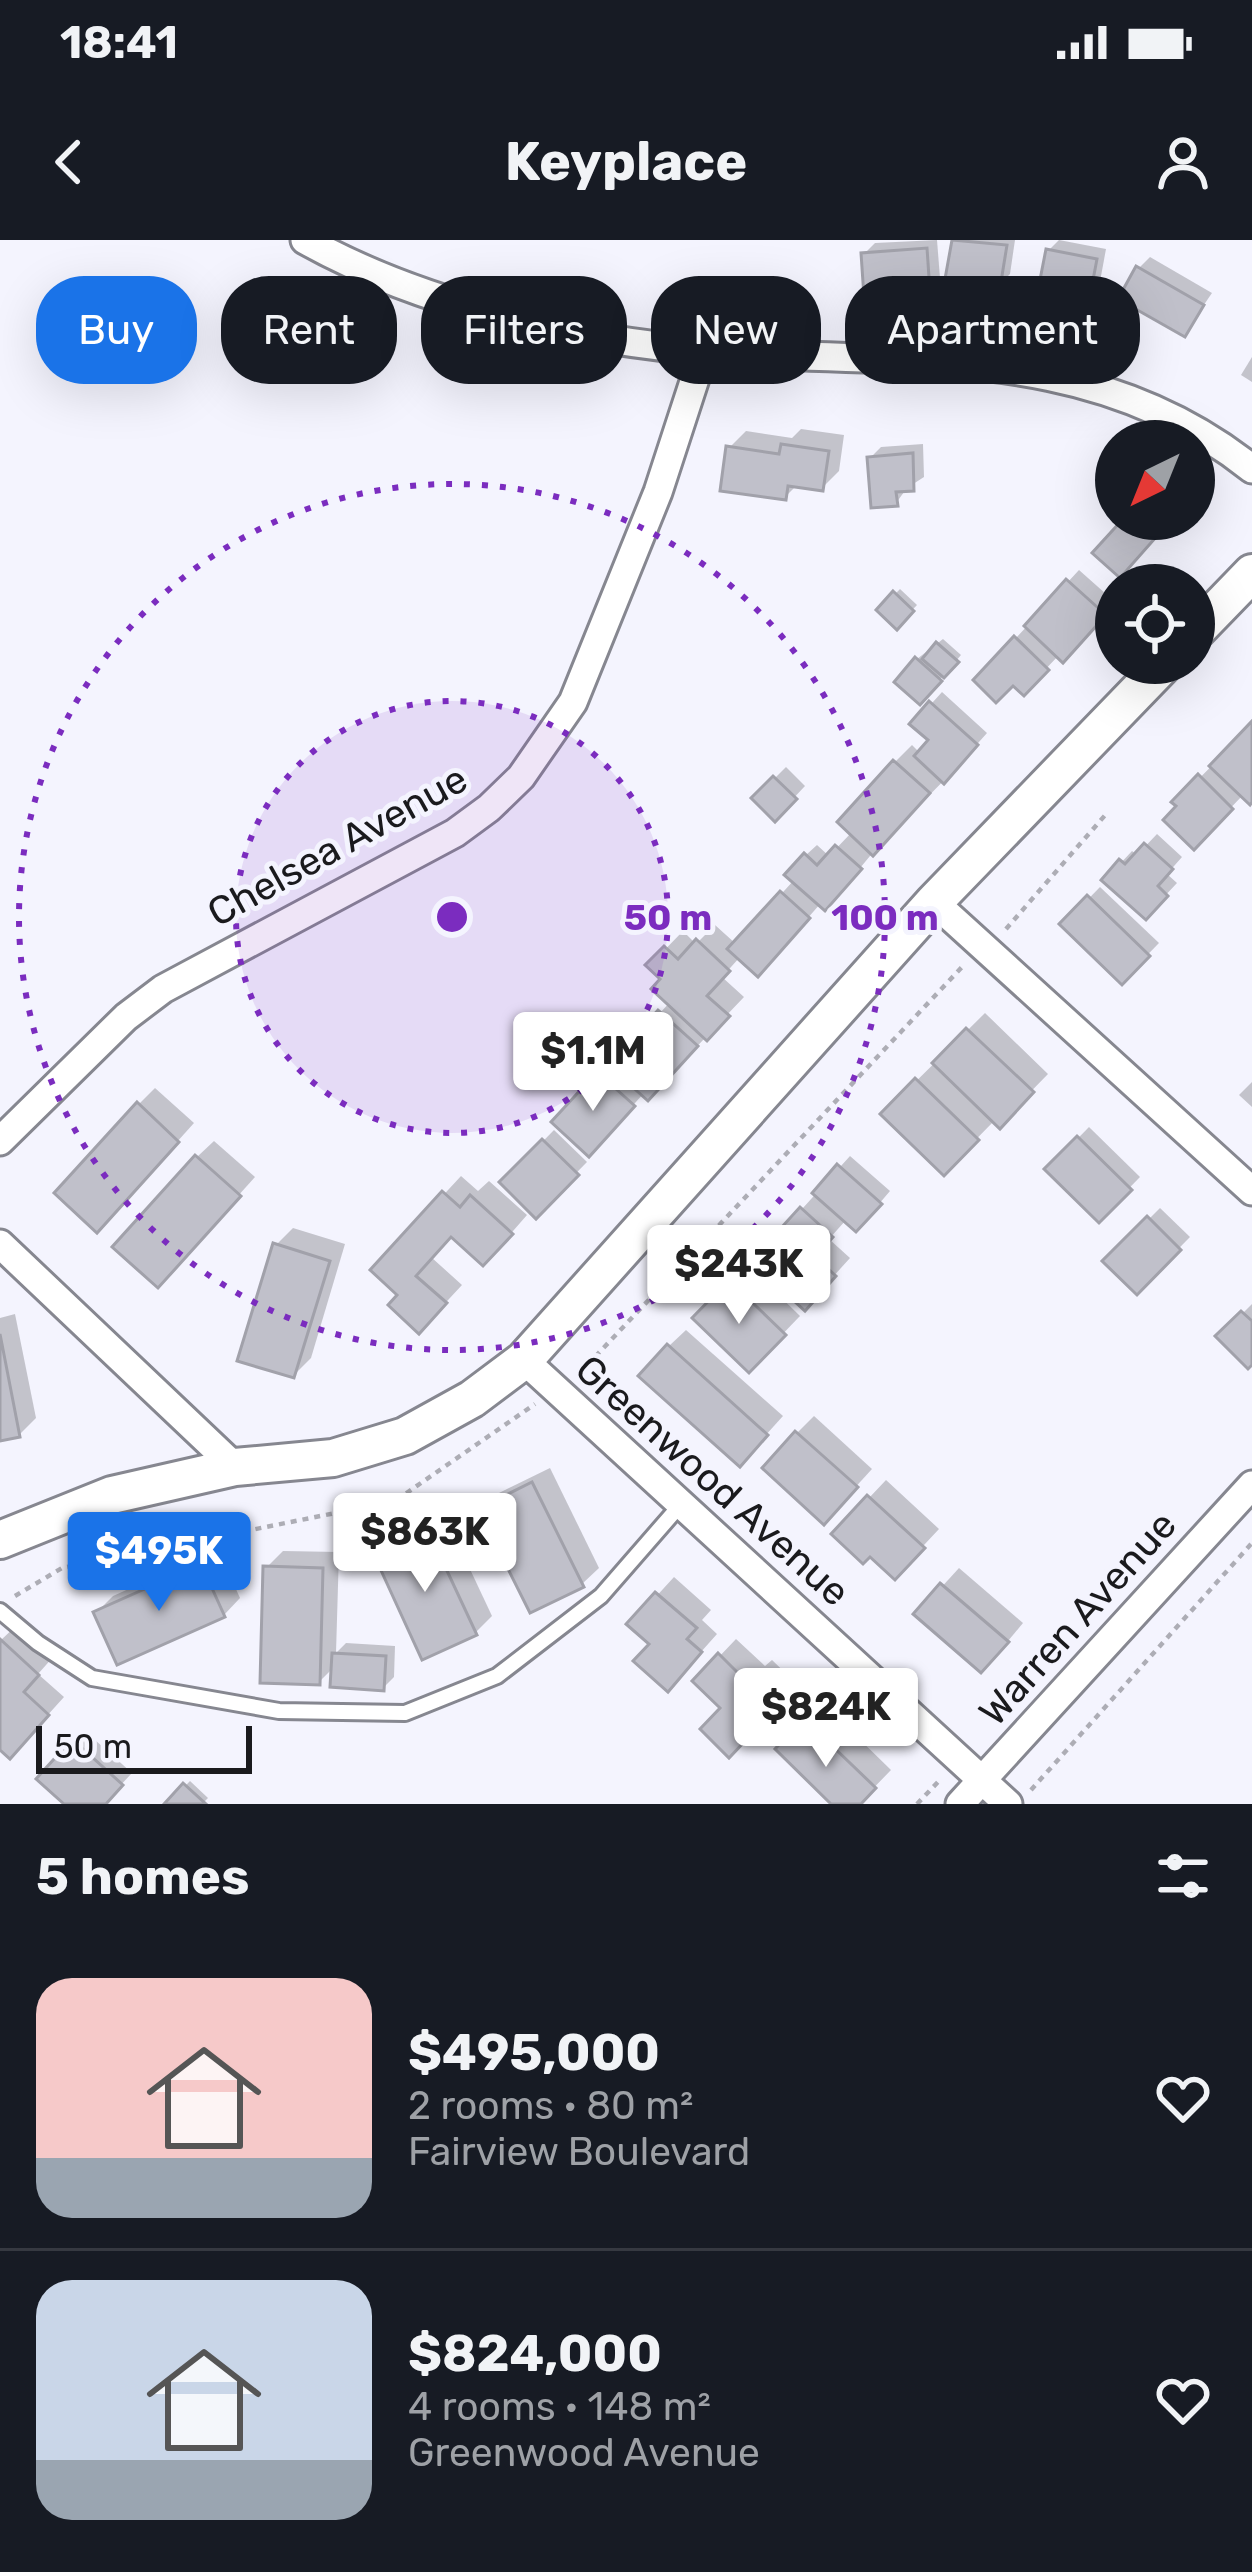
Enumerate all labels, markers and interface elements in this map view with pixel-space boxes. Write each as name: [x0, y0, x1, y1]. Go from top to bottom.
text: 18:41: [60, 16, 178, 69]
icon: back: [36, 129, 102, 195]
icon: person: [1150, 129, 1216, 195]
text: Keyplace: [505, 130, 747, 194]
chip: Buy: [36, 276, 197, 384]
chip: Rent: [221, 276, 397, 384]
chip: Filters: [421, 276, 627, 384]
chip: New: [651, 276, 821, 384]
chip: Apartment: [845, 276, 1140, 384]
north arrow: [1095, 420, 1215, 540]
map controls: [1095, 420, 1215, 684]
button: locate: [1095, 564, 1215, 684]
street label: Chelsea Avenue: [200, 756, 475, 936]
centre of rings: [431, 896, 473, 938]
text: 50 m: [624, 896, 712, 939]
text: 100 m: [831, 896, 939, 939]
pin: $1.1M: [509, 1012, 677, 1114]
text: $1.1M: [540, 1028, 646, 1074]
pin: $243K: [655, 1225, 823, 1327]
text: $243K: [674, 1241, 804, 1287]
street label: Greenwood Avenue: [566, 1346, 858, 1616]
pin: $863K: [341, 1493, 509, 1595]
street label: Warren Avenue: [970, 1502, 1186, 1735]
text: $863K: [360, 1509, 490, 1555]
pin: $495K: [75, 1512, 243, 1614]
text: $495K: [95, 1528, 223, 1574]
pin: $824K: [742, 1668, 910, 1770]
text: $824K: [761, 1684, 891, 1730]
scale bar: [36, 1720, 252, 1773]
text: 50 m: [54, 1727, 132, 1766]
icon: filters: [1150, 1843, 1216, 1909]
text: 5 homes: [36, 1846, 249, 1907]
text: $495,000: [408, 2022, 660, 2083]
icon: home: [132, 2026, 276, 2170]
icon: heart: [1150, 2065, 1216, 2131]
text: 2 rooms · 80 m²: [408, 2083, 693, 2129]
text: Fairview Boulevard: [408, 2129, 750, 2175]
text: $824,000: [408, 2323, 662, 2384]
icon: home: [132, 2328, 276, 2472]
icon: heart: [1150, 2367, 1216, 2433]
text: 4 rooms · 148 m²: [408, 2384, 711, 2430]
text: Greenwood Avenue: [408, 2430, 760, 2476]

